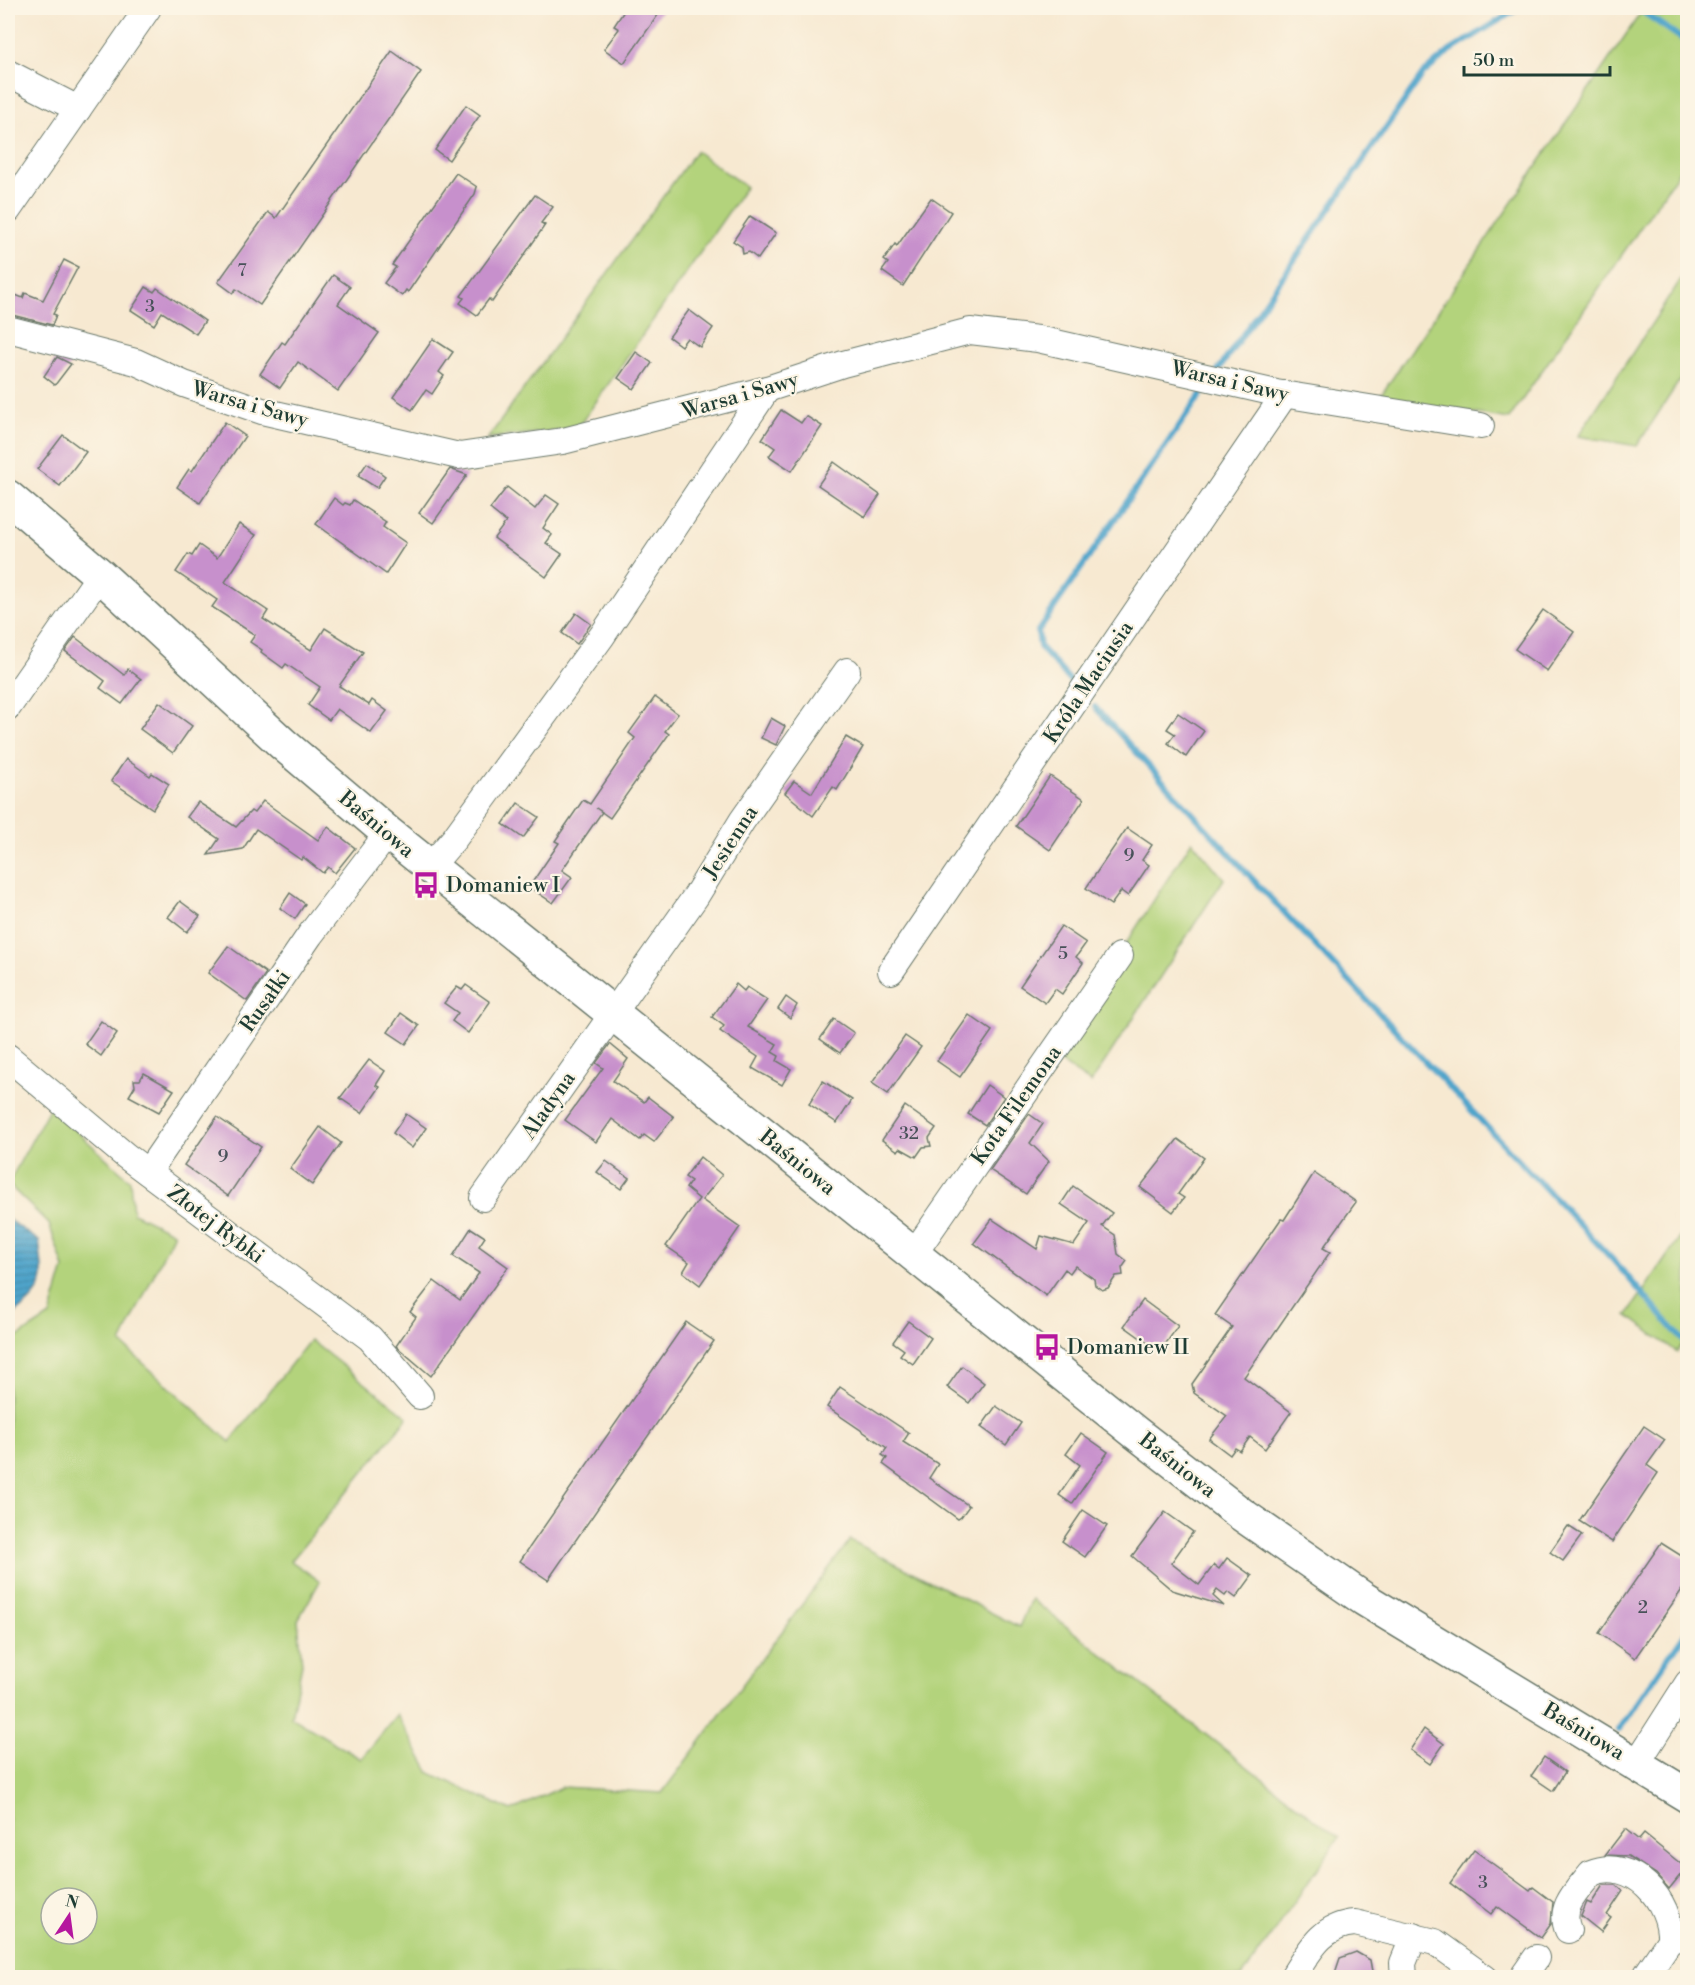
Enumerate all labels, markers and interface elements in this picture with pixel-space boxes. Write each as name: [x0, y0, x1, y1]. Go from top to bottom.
scale bar: [1464, 39, 1610, 77]
text: 50 m: [1473, 49, 1515, 72]
house number: 7: [237, 259, 247, 282]
house number: 3: [145, 295, 155, 318]
street label: Warsa i Sawy: [1167, 356, 1292, 408]
street label: Warsa i Sawy: [678, 367, 802, 425]
street label: Warsa i Sawy: [187, 376, 312, 434]
street label: Króla Maciusia: [1038, 616, 1140, 749]
street label: Baśniowa: [332, 785, 420, 864]
street label: Jesienna: [697, 801, 764, 885]
house number: 9: [1124, 844, 1135, 867]
bus stop icon: Domaniew I: [411, 870, 441, 900]
place label: Domaniew I: [446, 873, 560, 899]
house number: 5: [1058, 942, 1068, 965]
street label: Rusałki: [235, 965, 297, 1038]
street label: Kota Filemona: [966, 1040, 1068, 1170]
street label: Aladyna: [516, 1066, 582, 1145]
house number: 32: [899, 1122, 919, 1145]
street label: Baśniowa: [753, 1124, 841, 1202]
house number: 9: [218, 1145, 229, 1168]
street label: Złotej Rybki: [162, 1180, 269, 1270]
bus stop icon: Domaniew II: [1032, 1332, 1062, 1362]
place label: Domaniew II: [1067, 1335, 1189, 1361]
street label: Baśniowa: [1133, 1427, 1221, 1504]
house number: 2: [1638, 1596, 1648, 1619]
street label: Baśniowa: [1537, 1697, 1629, 1767]
house number: 3: [1478, 1871, 1488, 1894]
north arrow: [39, 1886, 99, 1946]
text: N: [64, 1891, 81, 1914]

